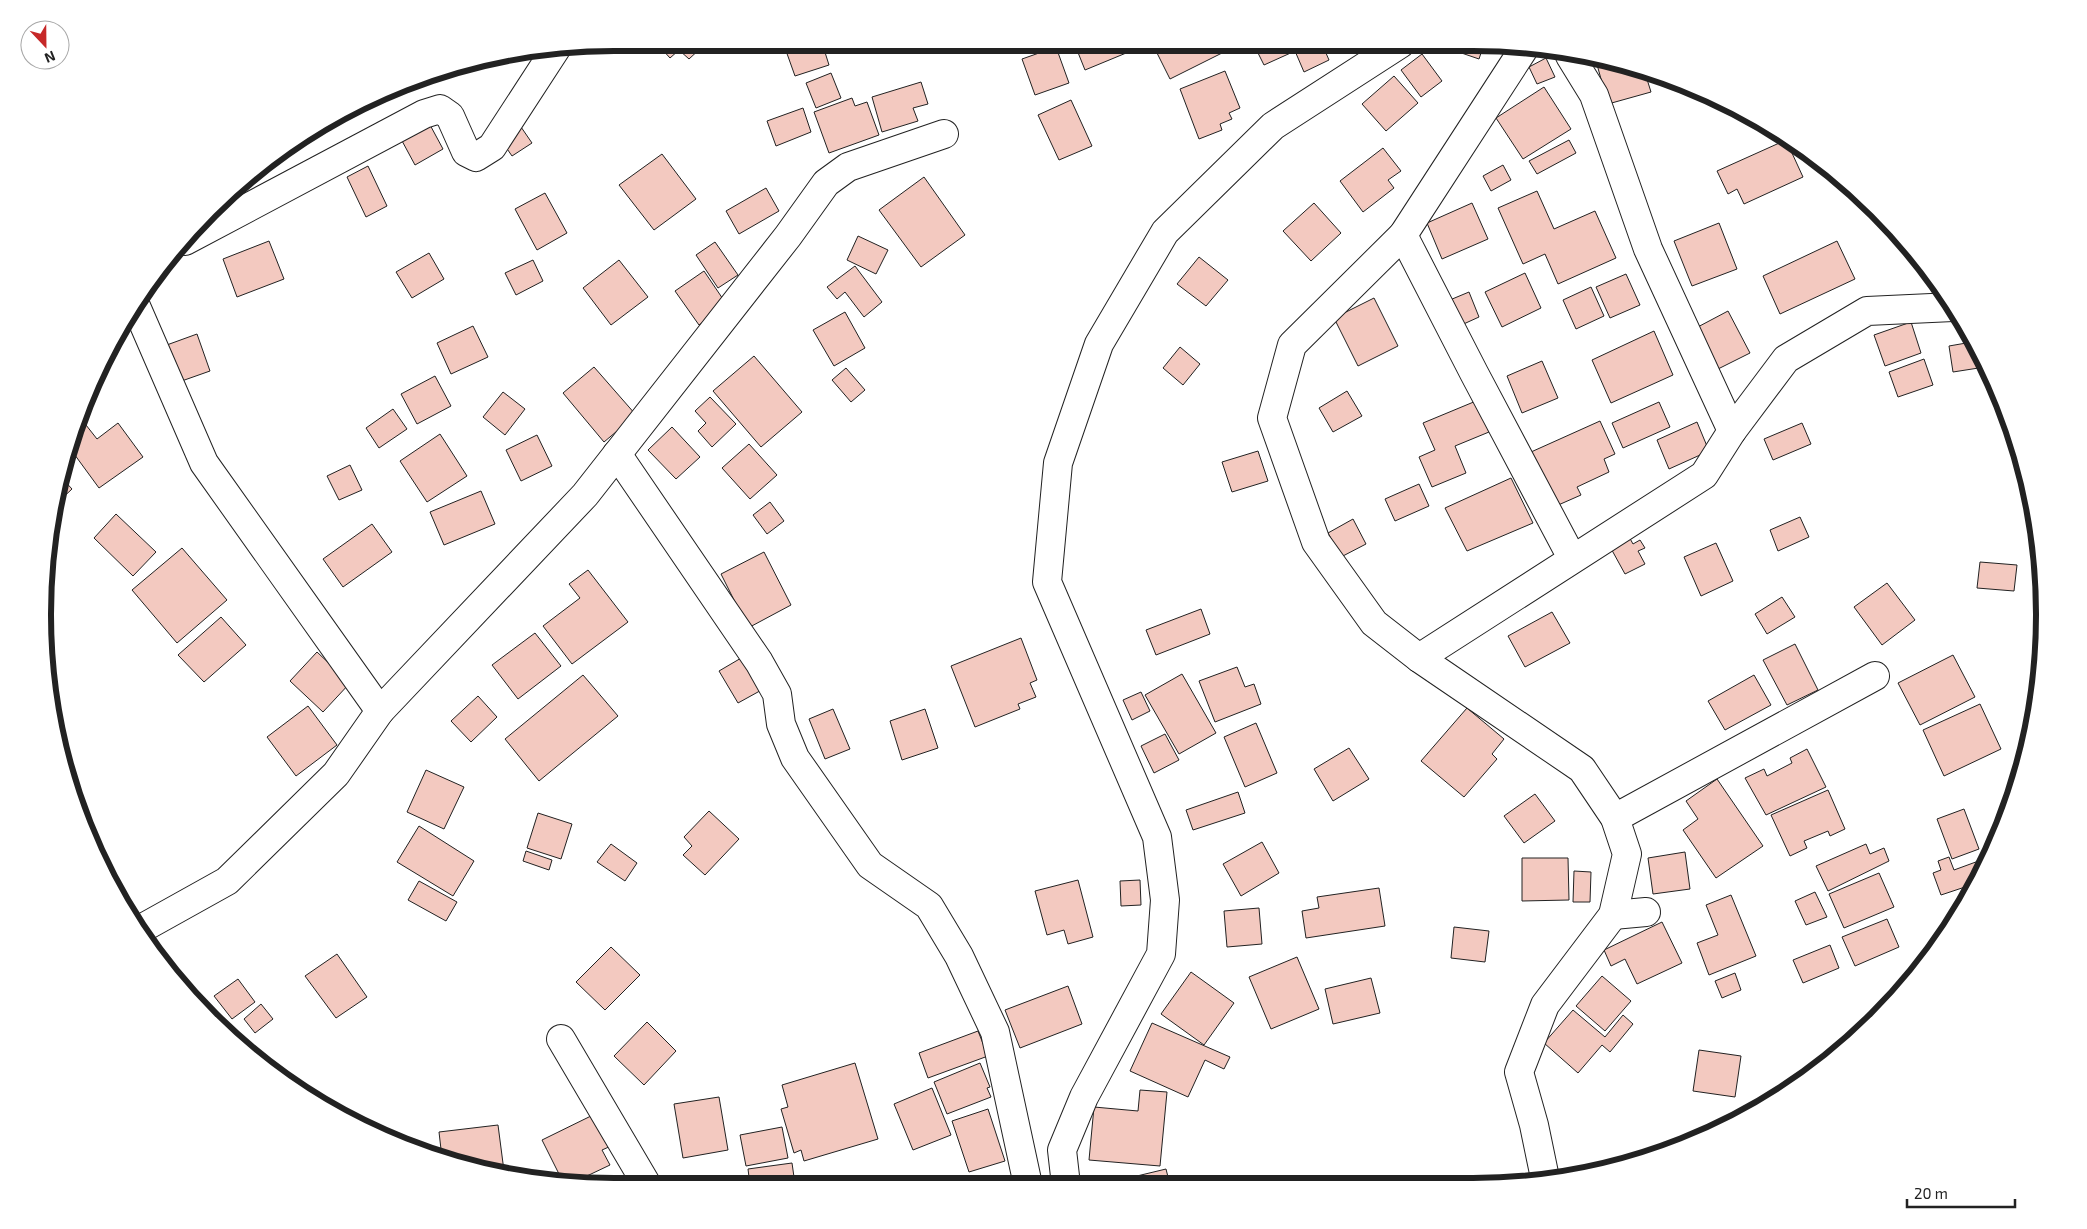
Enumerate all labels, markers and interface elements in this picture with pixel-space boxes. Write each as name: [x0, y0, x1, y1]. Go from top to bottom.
north arrow: [20, 20, 70, 70]
text: N: [42, 48, 58, 67]
scale bar: [1907, 1176, 2014, 1208]
text: 20 m: [1914, 1184, 1948, 1202]

